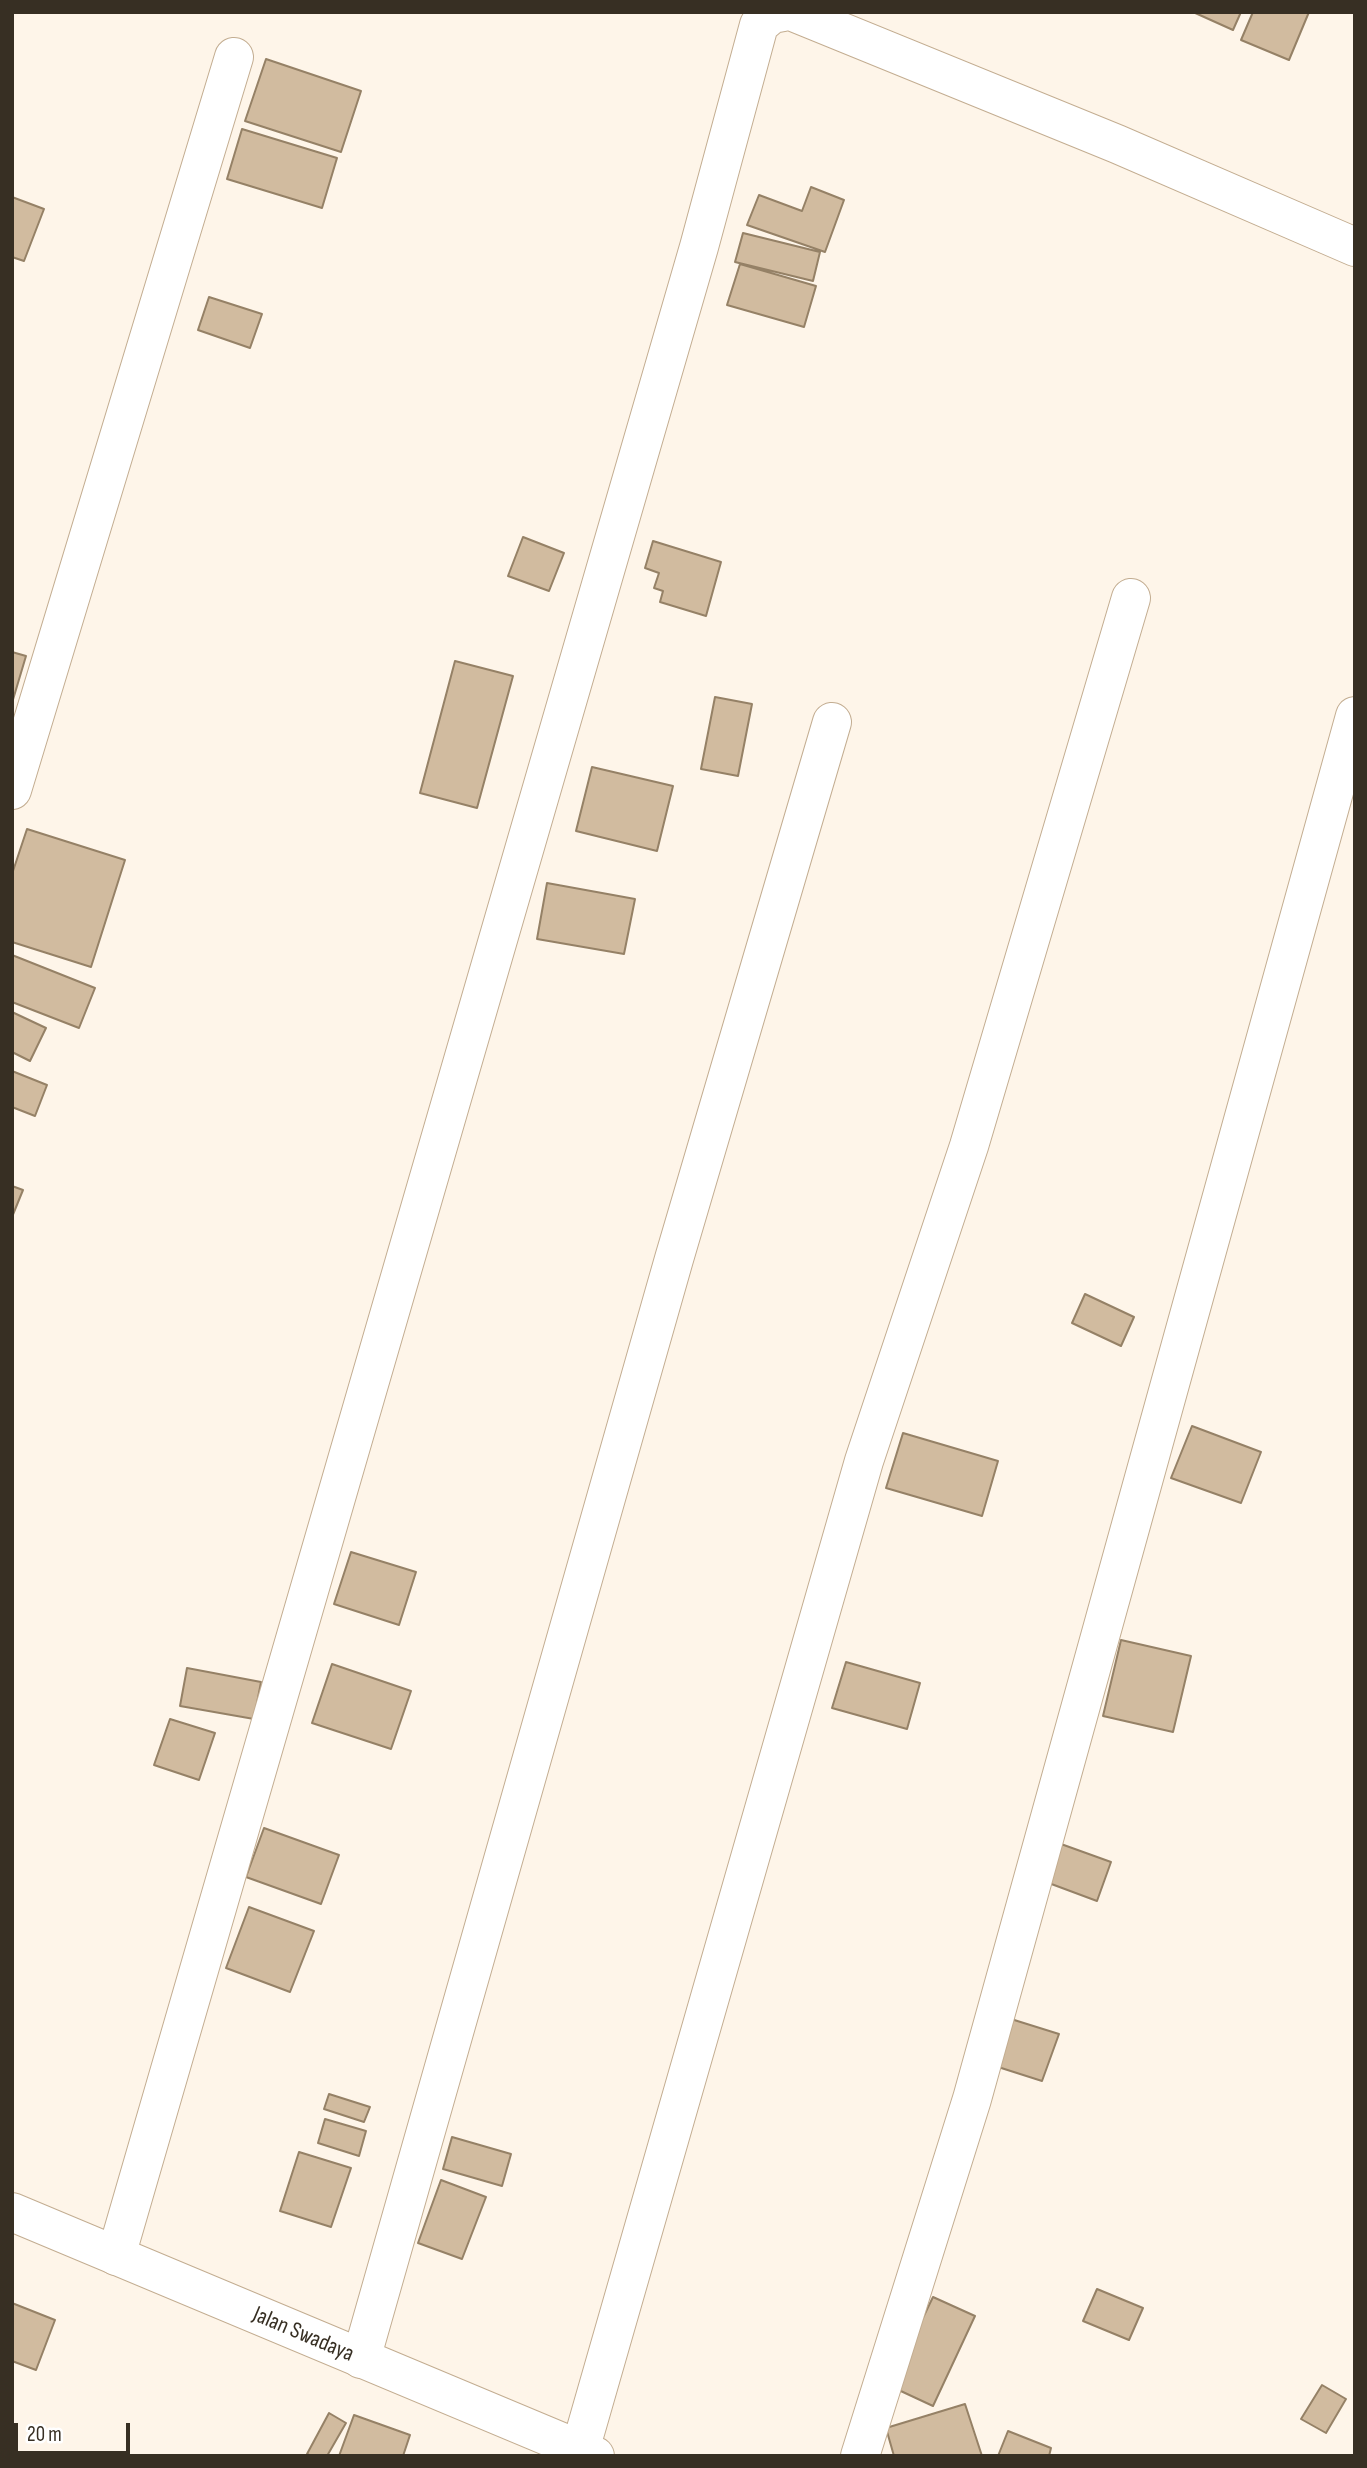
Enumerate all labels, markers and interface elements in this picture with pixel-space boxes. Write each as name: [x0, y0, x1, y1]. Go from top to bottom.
street label: Jalan Swadaya: [248, 2301, 358, 2369]
scale bar: [18, 2408, 133, 2452]
text: 20 m: [27, 2422, 62, 2447]

